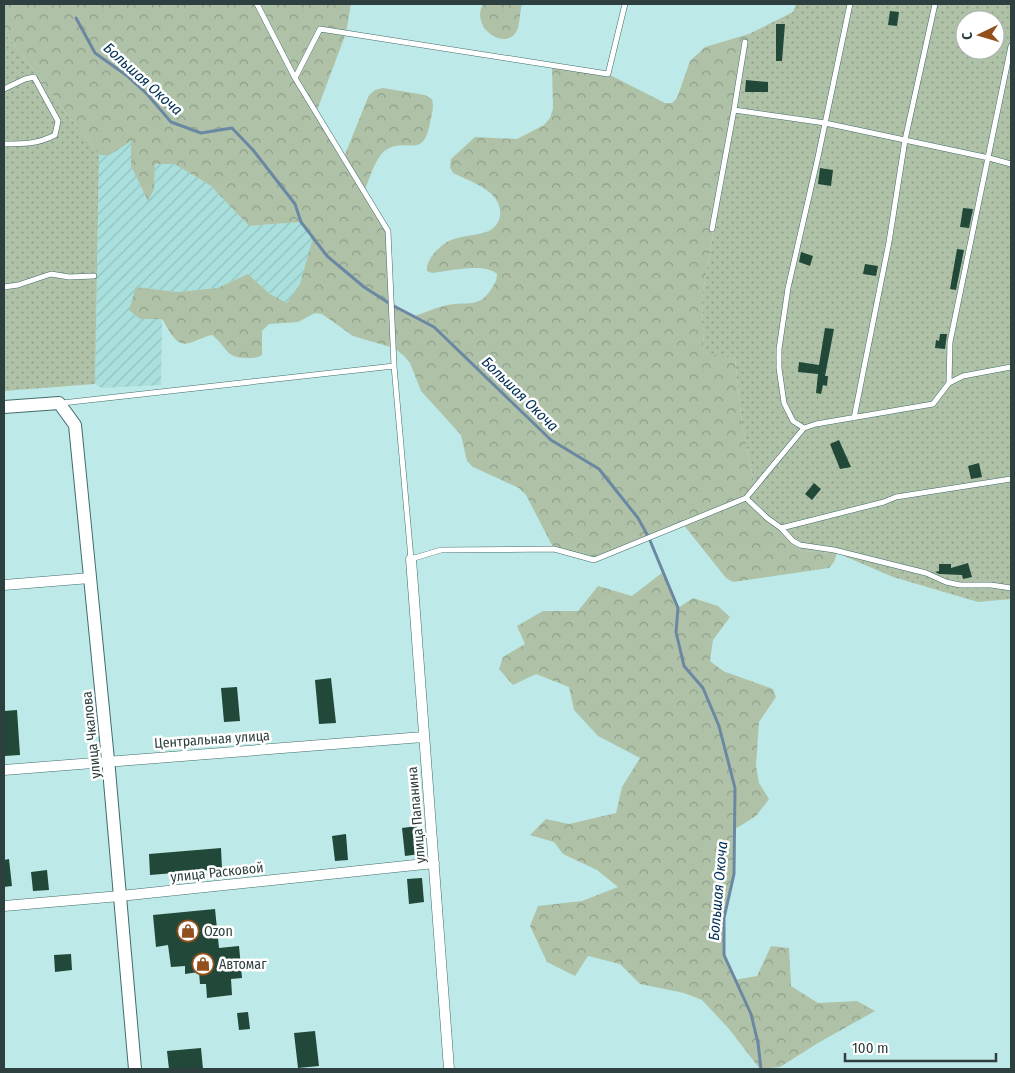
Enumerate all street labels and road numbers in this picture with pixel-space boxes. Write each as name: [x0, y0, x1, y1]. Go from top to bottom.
street label: улица Чкалова: [78, 690, 105, 779]
street label: Центральная улица: [154, 727, 271, 752]
street label: улица Папанина: [404, 766, 429, 864]
street label: улица Расковой: [170, 859, 264, 886]

